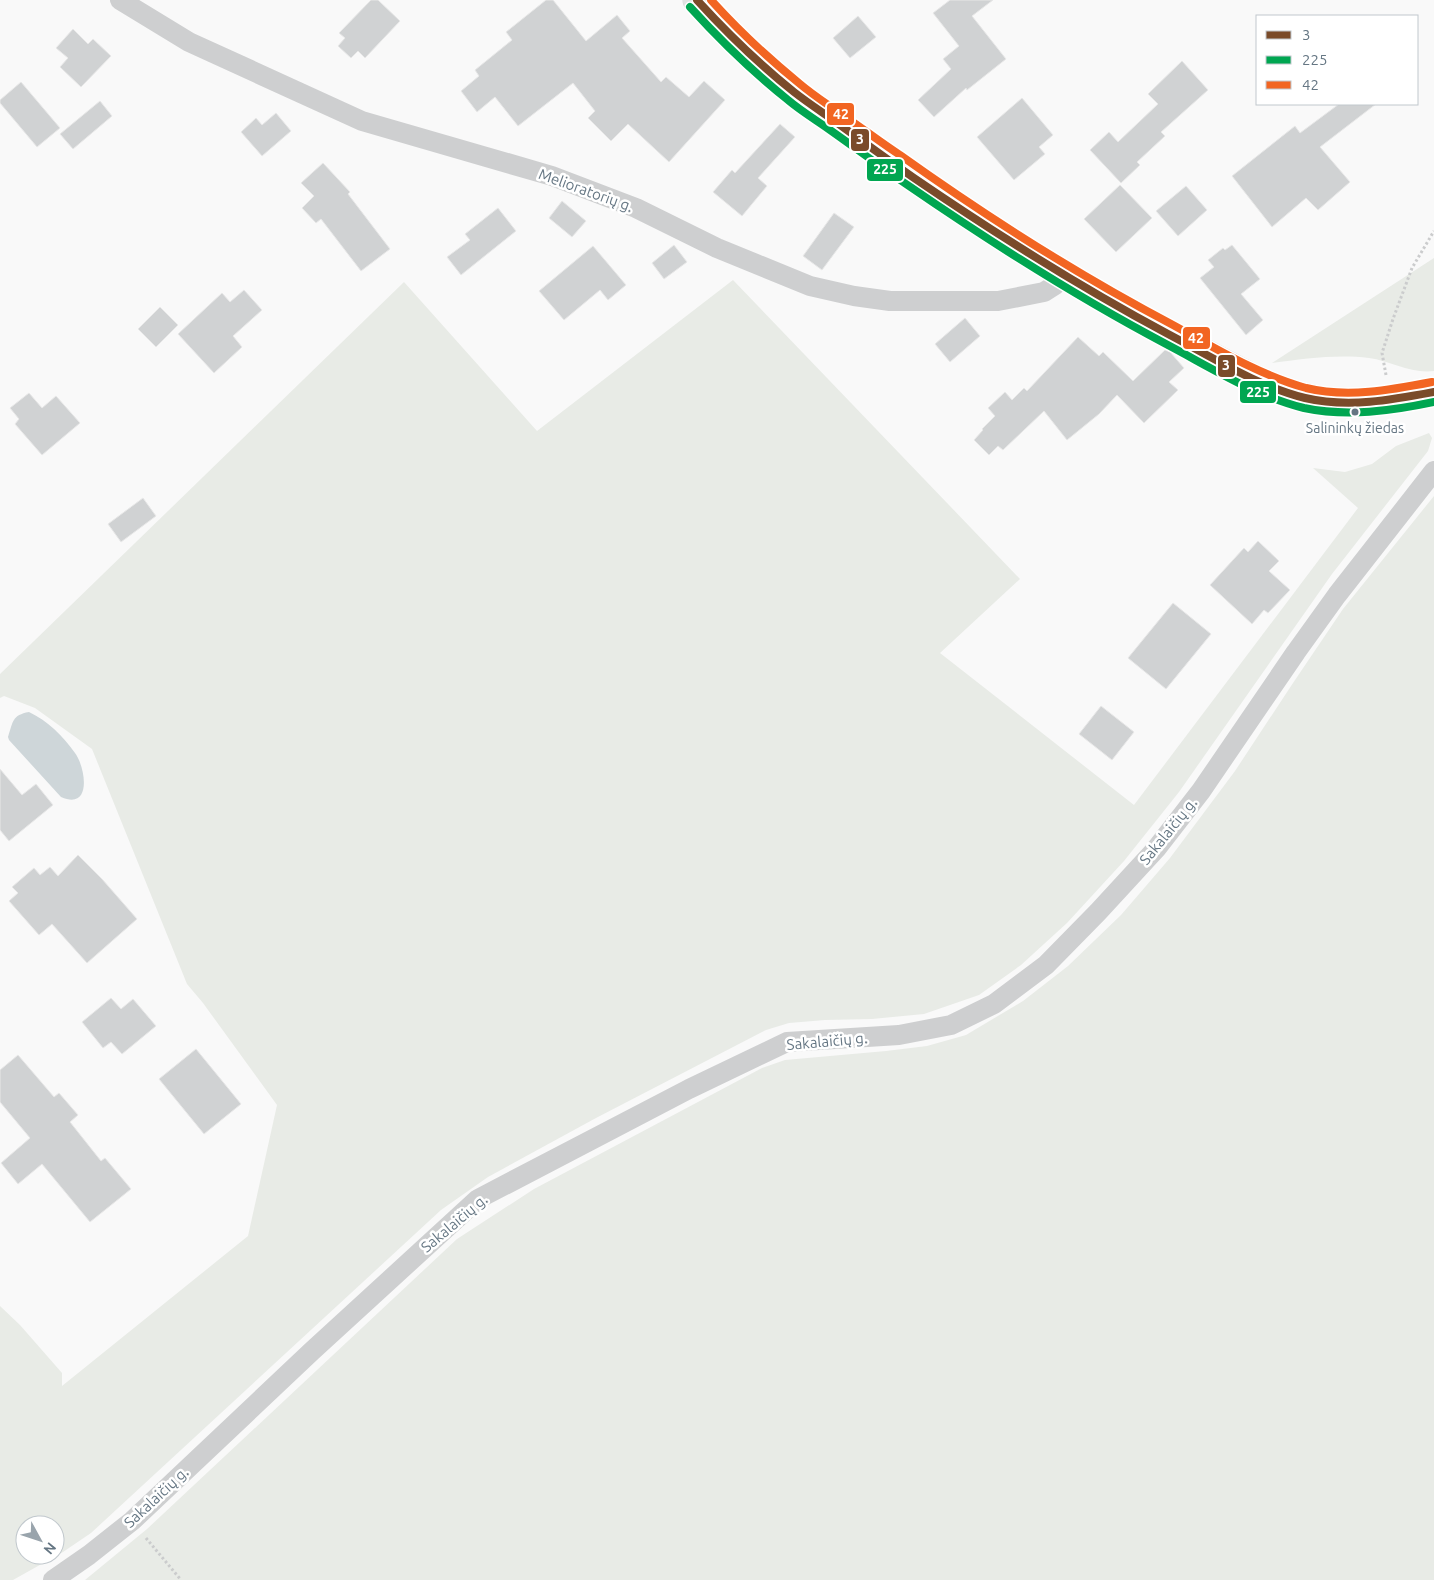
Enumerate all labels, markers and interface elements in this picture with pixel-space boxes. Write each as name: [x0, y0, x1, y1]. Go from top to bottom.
legend: [1256, 15, 1419, 105]
text: 3: [1302, 26, 1310, 43]
text: 225: [1302, 51, 1327, 68]
text: 42: [1302, 76, 1319, 93]
line badge: 42: [826, 102, 855, 126]
text: 42: [833, 106, 849, 122]
line badge: 3: [850, 128, 870, 152]
text: 3: [856, 131, 864, 147]
line badge: 225: [866, 158, 904, 182]
text: 225: [873, 161, 897, 177]
street label: Melioratorių g.: [536, 165, 636, 215]
line badge: 42: [1182, 326, 1211, 350]
text: 42: [1188, 330, 1204, 346]
line badge: 3: [1217, 354, 1236, 378]
text: 3: [1222, 357, 1230, 373]
line badge: 225: [1239, 380, 1277, 404]
text: 225: [1246, 384, 1270, 400]
marker: Salininkų žiedas: [1350, 407, 1360, 417]
place label: Salininkų žiedas: [1306, 420, 1404, 436]
street label: Sakalaičių g.: [1136, 794, 1200, 868]
street label: Sakalaičių g.: [786, 1029, 868, 1053]
street label: Sakalaičių g.: [417, 1190, 491, 1256]
street label: Sakalaičių g.: [121, 1463, 191, 1531]
north arrow: [15, 1515, 65, 1565]
text: N: [40, 1539, 59, 1558]

